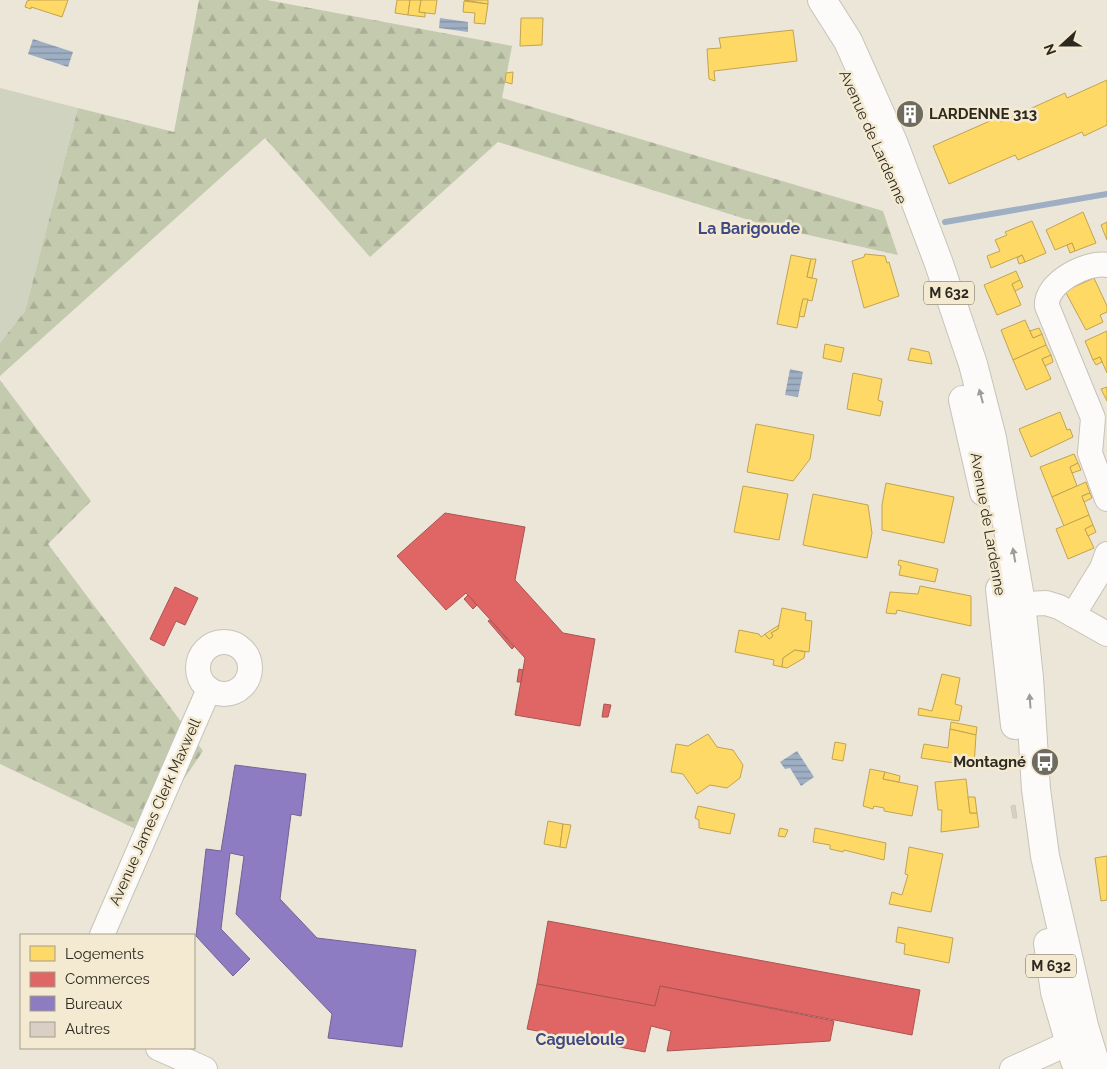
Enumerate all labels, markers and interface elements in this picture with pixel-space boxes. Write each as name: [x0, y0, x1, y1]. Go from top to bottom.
north arrow: [1037, 20, 1087, 70]
text: N: [1040, 42, 1059, 58]
street label: Avenue de Lardenne: [835, 67, 911, 207]
building icon: LARDENNE 313: [895, 99, 925, 129]
place label: LARDENNE 313: [929, 105, 1037, 123]
district label: La Barigoude: [698, 219, 801, 238]
road number: M 632: [924, 282, 974, 304]
one-way arrow: [977, 388, 985, 403]
street label: Avenue de Lardenne: [967, 451, 1009, 597]
one-way arrow: [1009, 547, 1017, 563]
one-way arrow: [1026, 693, 1034, 709]
street label: Avenue James Clerk Maxwell: [106, 715, 205, 908]
bus stop icon: Montagné: [1030, 747, 1060, 777]
place label: Montagné: [953, 753, 1026, 771]
legend: [20, 934, 195, 1049]
text: Logements: [65, 945, 144, 963]
road number: M 632: [1026, 954, 1076, 978]
text: Commerces: [65, 970, 150, 988]
text: Bureaux: [65, 995, 123, 1013]
text: Autres: [65, 1020, 110, 1038]
district label: Cagueloule: [535, 1030, 625, 1049]

